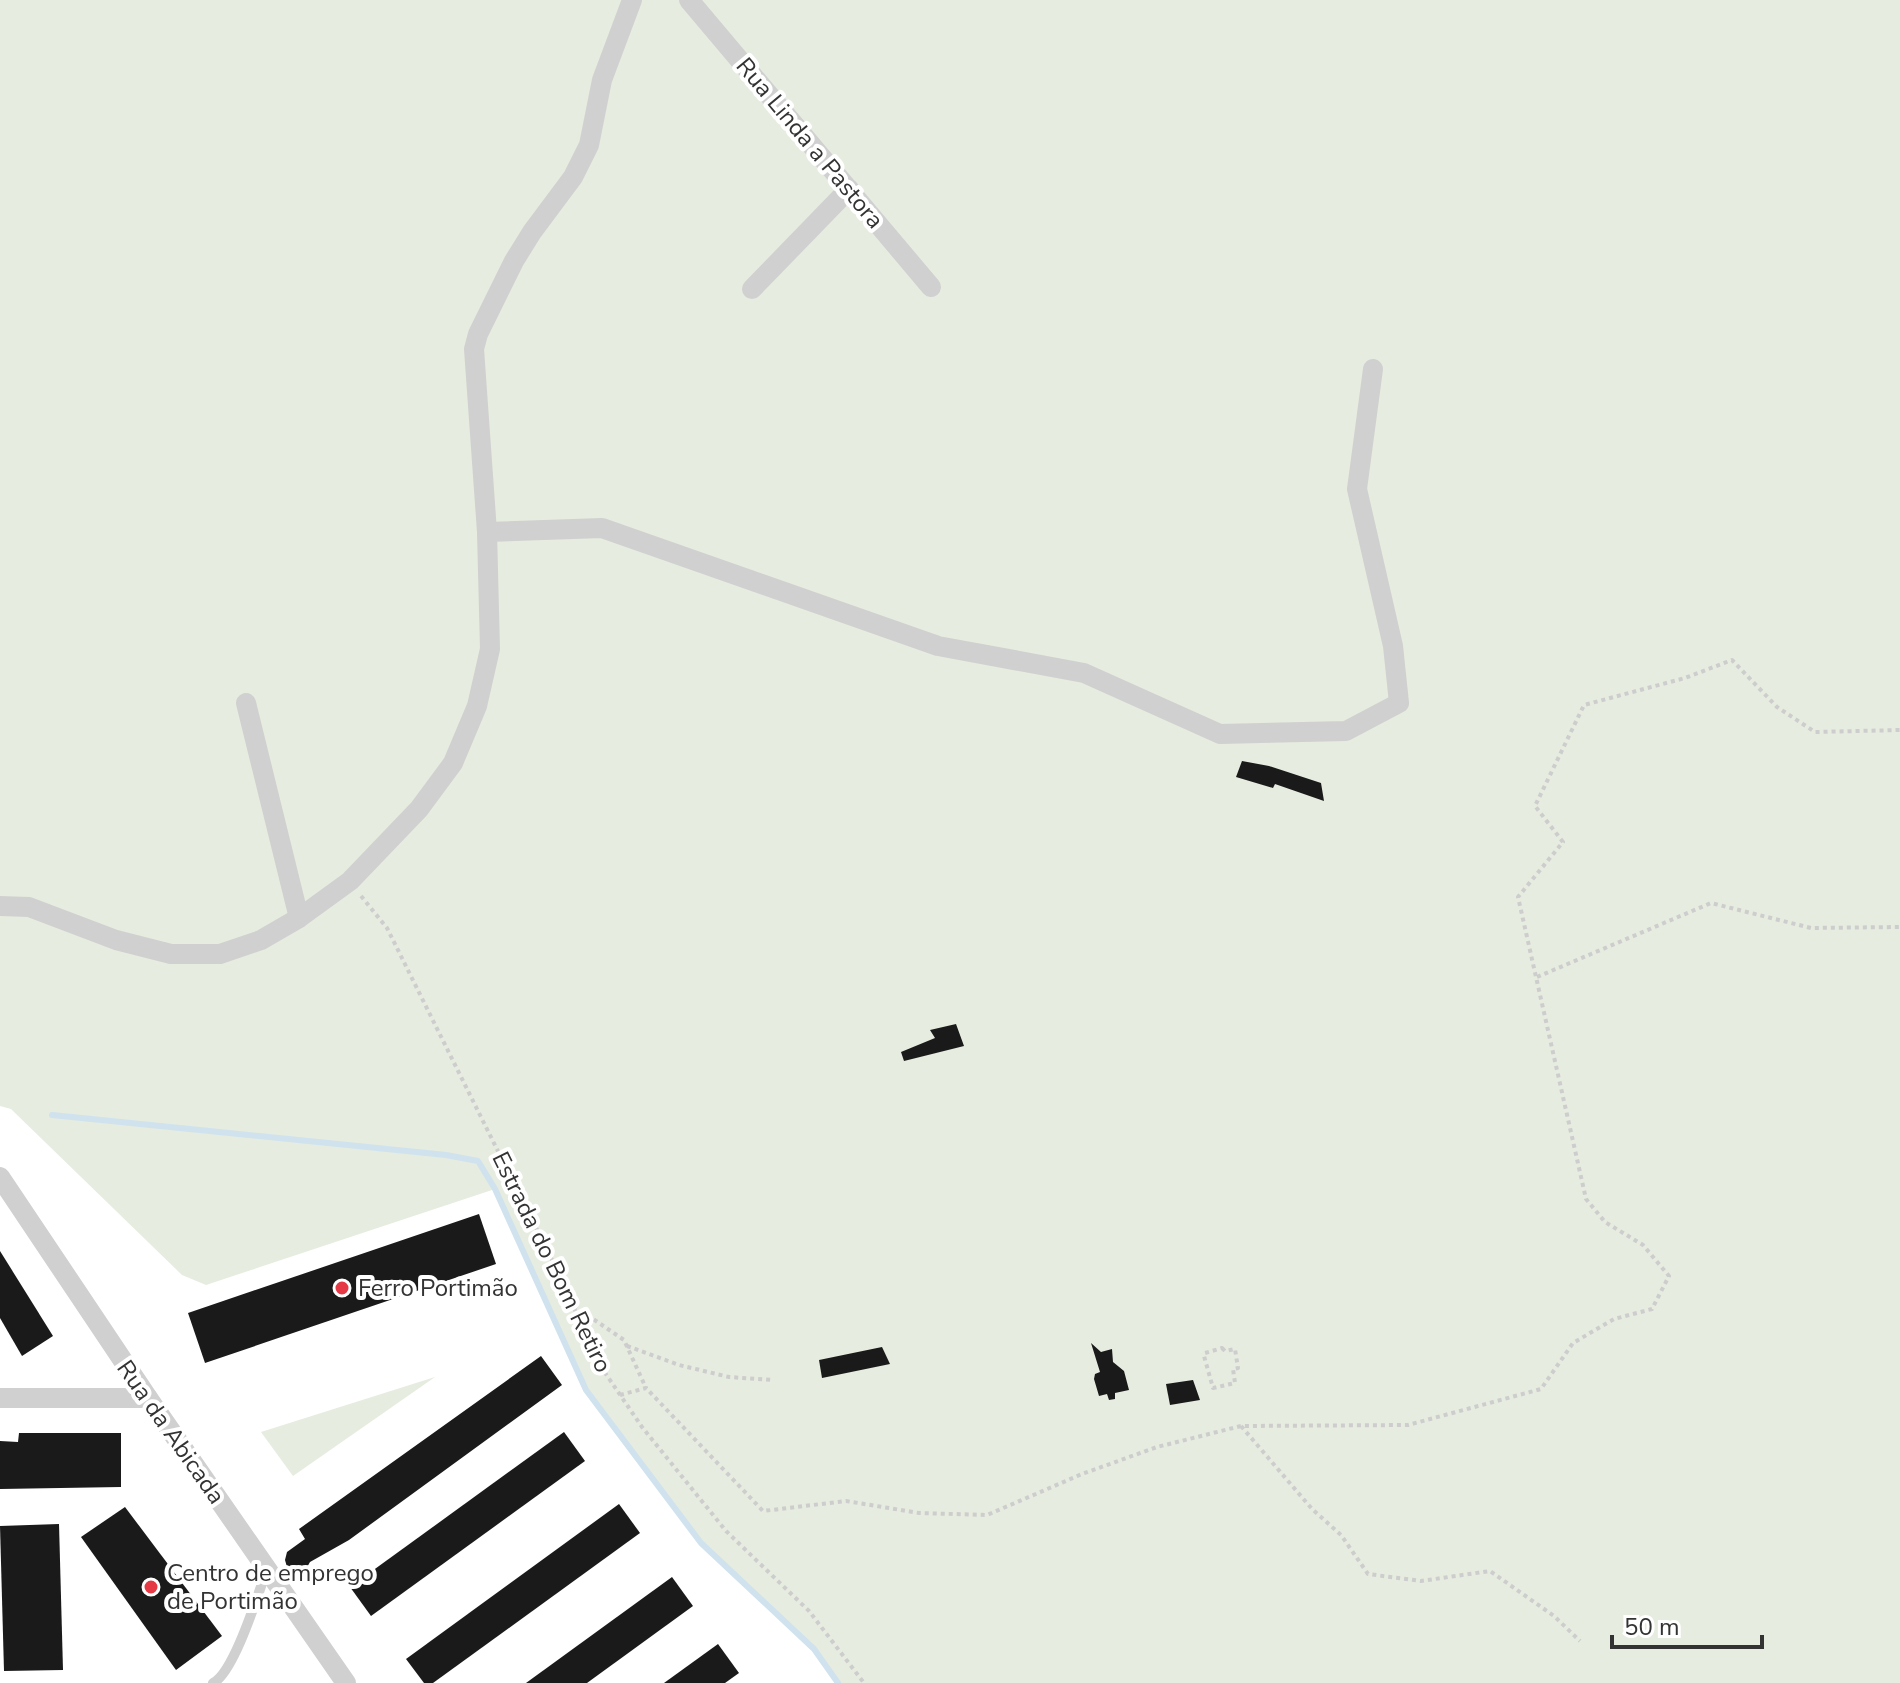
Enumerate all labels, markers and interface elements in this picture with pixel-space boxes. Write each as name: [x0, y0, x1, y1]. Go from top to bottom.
street label: Rua Linda a Pastora: [729, 51, 891, 235]
street label: Estrada do Bom Retiro: [485, 1146, 619, 1378]
place label: Ferro Portimão: [358, 1272, 518, 1304]
marker: Ferro Portimão: [333, 1279, 351, 1297]
street label: Rua da Abicada: [109, 1354, 233, 1510]
place label: Centro de emprego de Portimão: [167, 1557, 374, 1617]
marker: Centro de emprego de Portimão: [142, 1578, 160, 1596]
scale bar: [1612, 1599, 1762, 1649]
text: 50 m: [1624, 1611, 1680, 1643]

